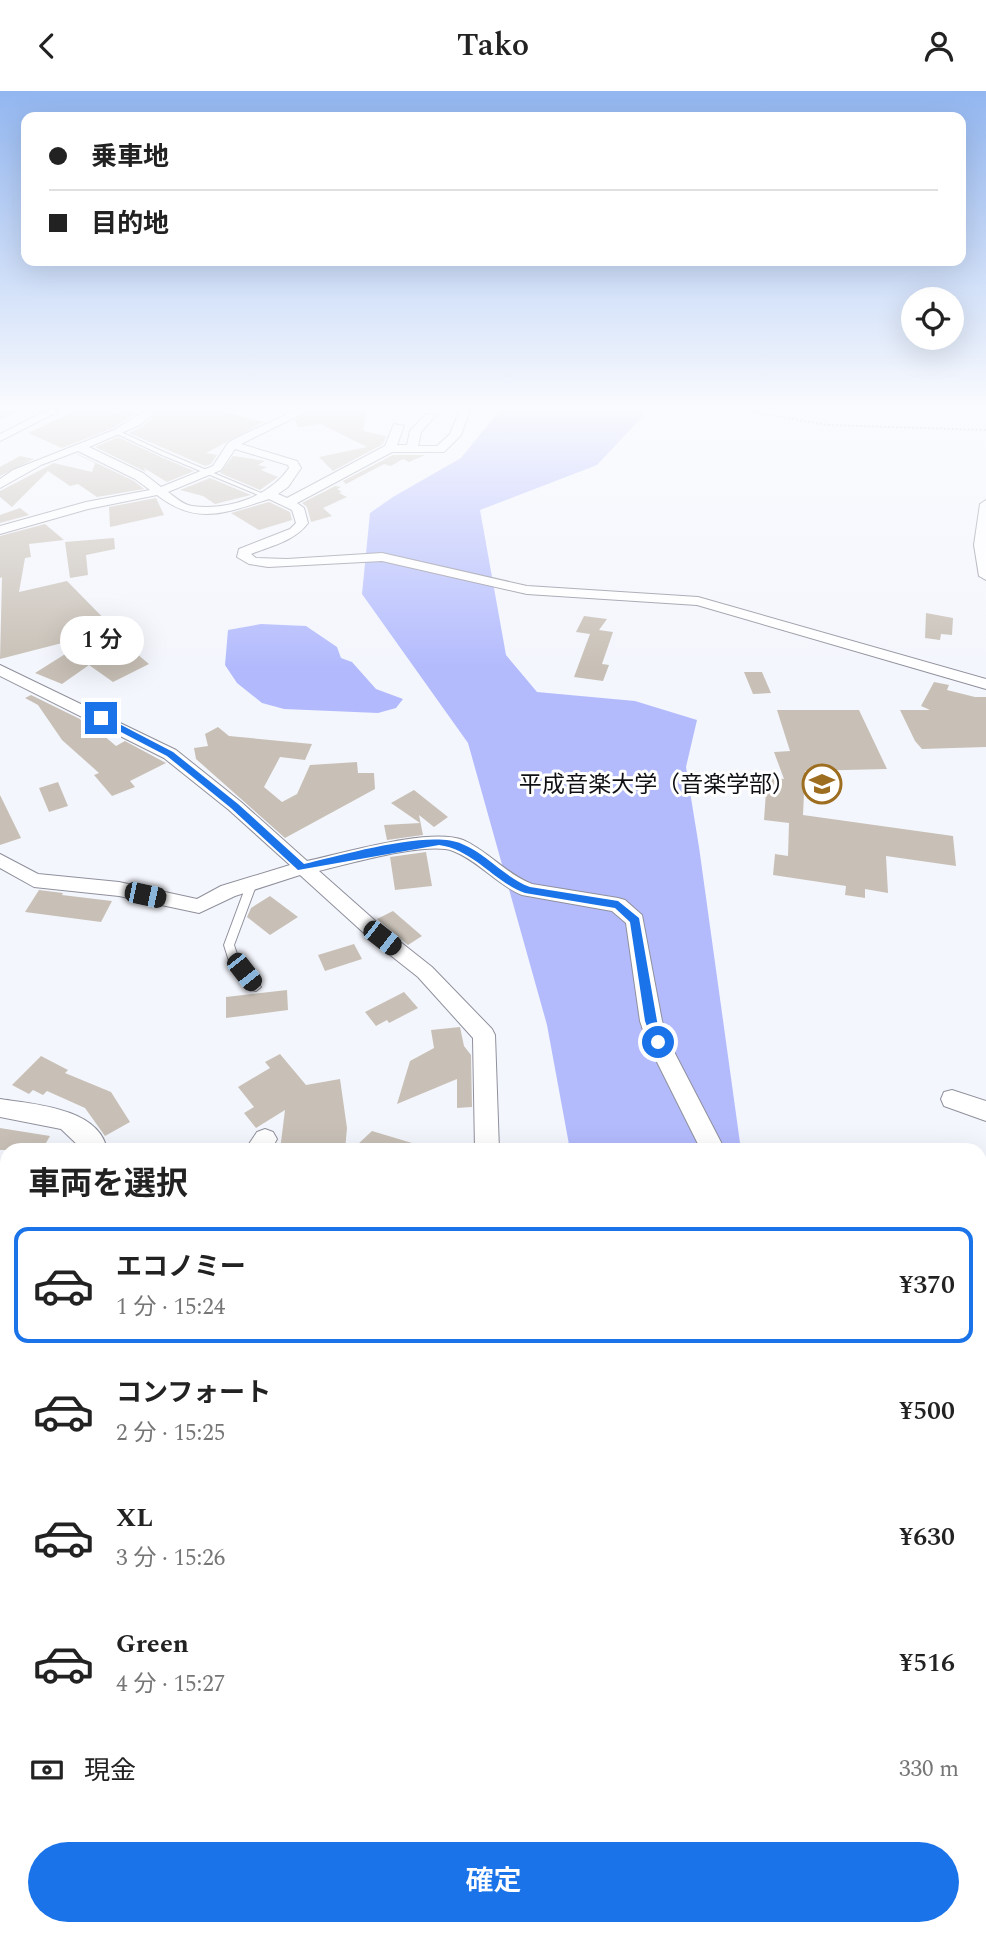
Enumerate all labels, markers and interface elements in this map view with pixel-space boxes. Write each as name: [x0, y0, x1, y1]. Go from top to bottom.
text: Tako: [457, 21, 529, 70]
icon: back: [28, 27, 66, 65]
icon: person: [920, 27, 958, 65]
text: 乗車地: [91, 137, 169, 177]
text: 目的地: [91, 204, 169, 244]
map controls: [901, 287, 964, 350]
button: locate: [901, 287, 964, 350]
callout: 1 分: [59, 617, 143, 665]
text: 1 分: [81, 623, 123, 658]
route end: [85, 702, 117, 734]
school or university icon: 平成音楽大学（音楽学部）: [801, 763, 843, 805]
place label: 平成音楽大学（音楽学部）: [519, 768, 795, 803]
car: [123, 880, 168, 910]
car: [359, 917, 406, 959]
car: [223, 949, 266, 995]
route start: [642, 1026, 674, 1058]
text: 車両を選択: [28, 1160, 188, 1209]
text: エコノミー: [116, 1247, 246, 1287]
icon: car: [32, 1254, 95, 1317]
text: ¥370: [899, 1265, 955, 1305]
text: 1 分 · 15:24: [116, 1290, 225, 1325]
text: コンフォート: [116, 1373, 271, 1413]
icon: car: [32, 1380, 95, 1443]
text: ¥500: [899, 1391, 955, 1431]
text: 2 分 · 15:25: [116, 1416, 225, 1451]
text: XL: [116, 1498, 153, 1538]
icon: car: [32, 1506, 95, 1569]
text: ¥630: [899, 1517, 955, 1557]
text: 3 分 · 15:26: [116, 1541, 225, 1576]
text: Green: [116, 1624, 189, 1664]
icon: car: [32, 1632, 95, 1695]
text: ¥516: [899, 1643, 955, 1683]
text: 4 分 · 15:27: [116, 1667, 225, 1702]
icon: cash: [28, 1751, 66, 1789]
text: 現金: [84, 1751, 136, 1791]
text: 330 m: [899, 1752, 959, 1787]
button: 確定: [28, 1842, 959, 1922]

